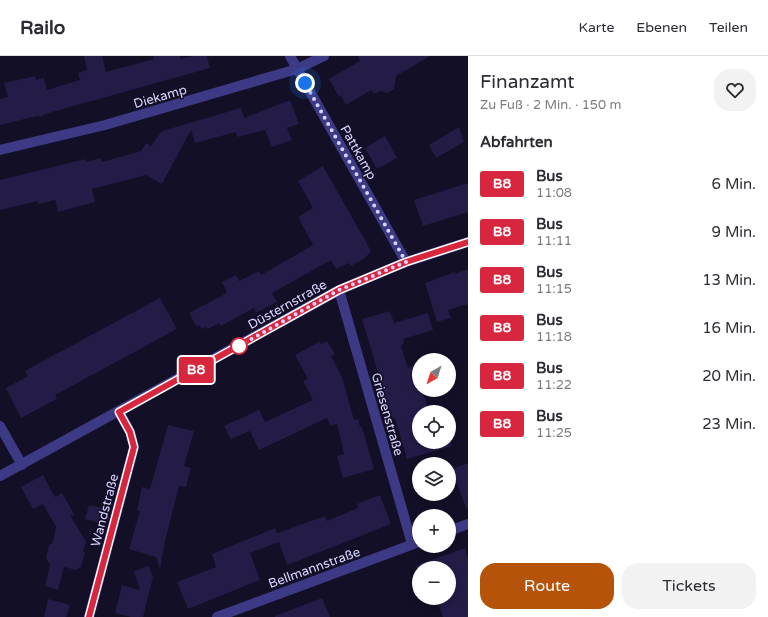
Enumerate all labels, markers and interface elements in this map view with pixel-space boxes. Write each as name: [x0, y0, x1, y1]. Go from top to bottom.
text: Railo: [20, 17, 65, 39]
text: Karte: [579, 19, 614, 36]
text: Ebenen: [636, 19, 687, 36]
text: Teilen: [709, 19, 748, 36]
button: heart: [714, 69, 756, 111]
text: Finanzamt: [480, 71, 575, 93]
your location: [295, 73, 315, 93]
street label: Diekamp: [132, 82, 189, 112]
text: Zu Fuß · 2 Min. · 150 m: [480, 97, 621, 113]
street label: Pattkamp: [337, 122, 380, 183]
text: Abfahrten: [480, 133, 553, 151]
text: Bus: [536, 167, 563, 185]
text: B8: [493, 175, 511, 192]
text: 6 Min.: [712, 175, 756, 193]
text: 11:08: [536, 185, 572, 201]
text: Bus: [536, 215, 563, 233]
text: B8: [493, 223, 511, 240]
text: 9 Min.: [712, 223, 756, 241]
text: 11:11: [536, 233, 572, 249]
text: Bus: [536, 263, 563, 281]
text: B8: [493, 271, 511, 288]
text: 13 Min.: [702, 271, 756, 289]
street label: Düsternstraße: [245, 277, 330, 333]
text: 11:15: [536, 281, 572, 297]
text: Bus: [536, 311, 563, 329]
text: B8: [493, 319, 511, 336]
text: 16 Min.: [702, 319, 756, 337]
text: 11:18: [536, 329, 572, 345]
unlabelled marker: [230, 337, 248, 355]
north arrow: [412, 353, 456, 397]
map controls: [412, 353, 456, 605]
line badge: B8: [178, 357, 214, 383]
text: Bus: [536, 359, 563, 377]
text: B8: [187, 361, 205, 378]
text: B8: [493, 367, 511, 384]
text: 20 Min.: [702, 367, 756, 385]
street label: Griesenstraße: [368, 371, 407, 458]
text: 11:22: [536, 377, 572, 393]
button: locate: [412, 405, 456, 449]
text: Bus: [536, 407, 563, 425]
text: B8: [493, 415, 511, 432]
text: 23 Min.: [702, 415, 756, 433]
text: 11:25: [536, 425, 572, 441]
button: layers: [412, 457, 456, 501]
street label: Wandstraße: [88, 472, 122, 548]
button: +: [412, 509, 456, 553]
street label: Bellmannstraße: [266, 544, 362, 592]
button: −: [412, 561, 456, 605]
button: Route: [480, 563, 614, 609]
button: Tickets: [622, 563, 756, 609]

